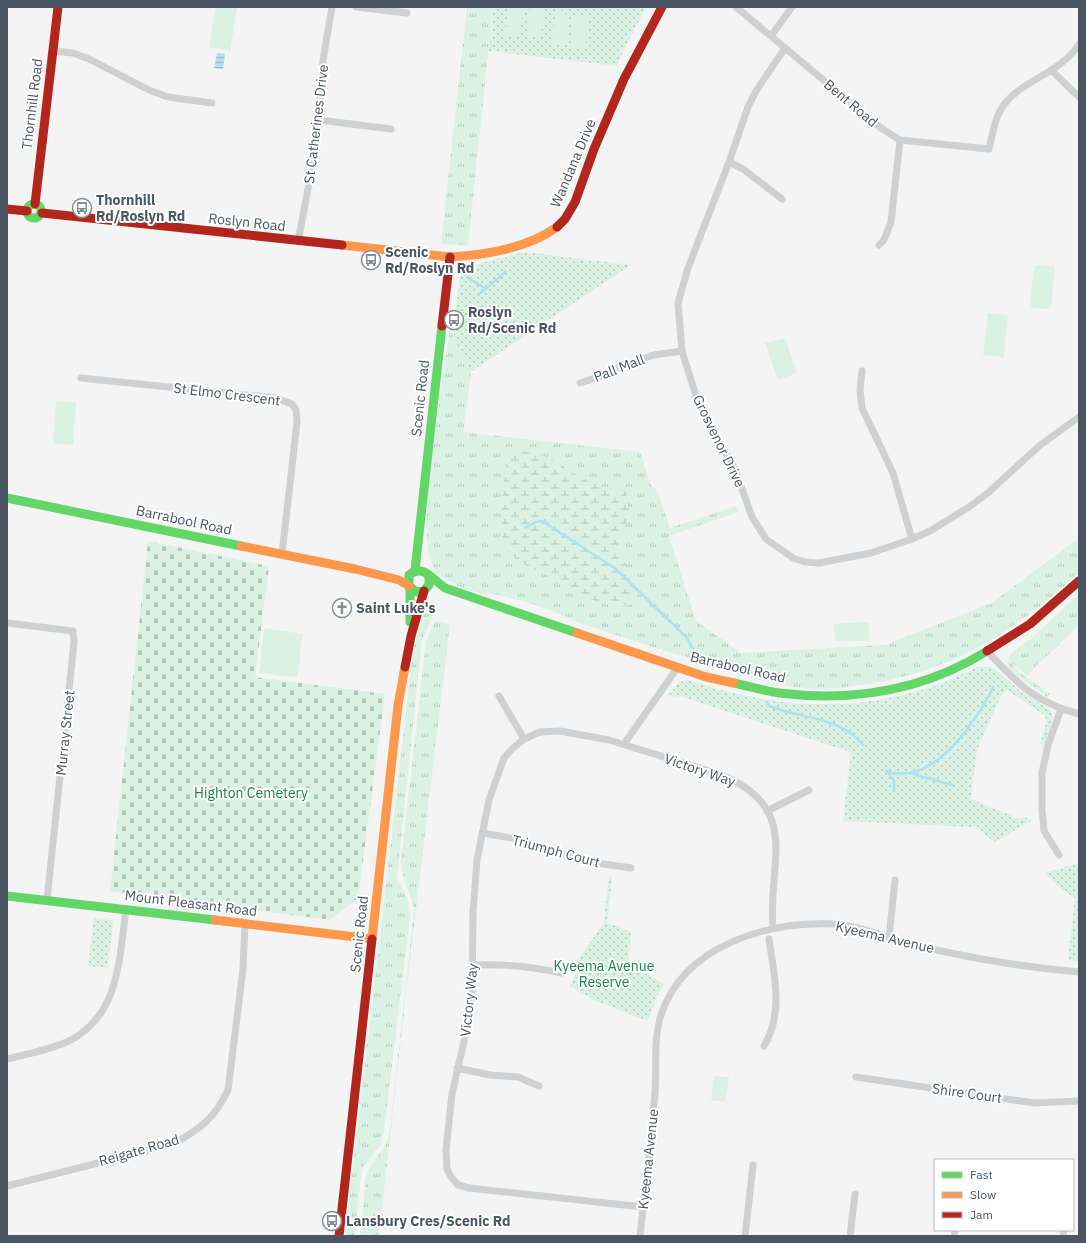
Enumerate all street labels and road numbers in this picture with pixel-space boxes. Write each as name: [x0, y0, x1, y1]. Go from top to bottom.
street label: Thornhill Road: [17, 58, 47, 150]
street label: St Catherines Drive: [300, 63, 332, 185]
street label: Bent Road: [820, 75, 882, 131]
street label: Wandana Drive: [546, 116, 600, 210]
street label: Roslyn Road: [208, 209, 286, 235]
street label: Pall Mall: [591, 350, 647, 386]
street label: Scenic Road: [407, 359, 433, 437]
street label: St Elmo Crescent: [173, 379, 282, 409]
street label: Grosvenor Drive: [689, 392, 749, 490]
street label: Barrabool Road: [134, 501, 234, 539]
street label: Barrabool Road: [689, 647, 787, 687]
street label: Murray Street: [52, 689, 78, 777]
street label: Victory Way: [662, 749, 738, 791]
street label: Triumph Court: [510, 831, 602, 871]
street label: Mount Pleasant Road: [124, 886, 258, 920]
street label: Scenic Road: [346, 895, 372, 973]
street label: Kyeema Avenue: [834, 917, 936, 957]
street label: Victory Way: [456, 962, 482, 1038]
street label: Shire Court: [931, 1079, 1003, 1107]
street label: Kyeema Avenue: [634, 1108, 662, 1210]
street label: Reigate Road: [97, 1130, 181, 1170]

